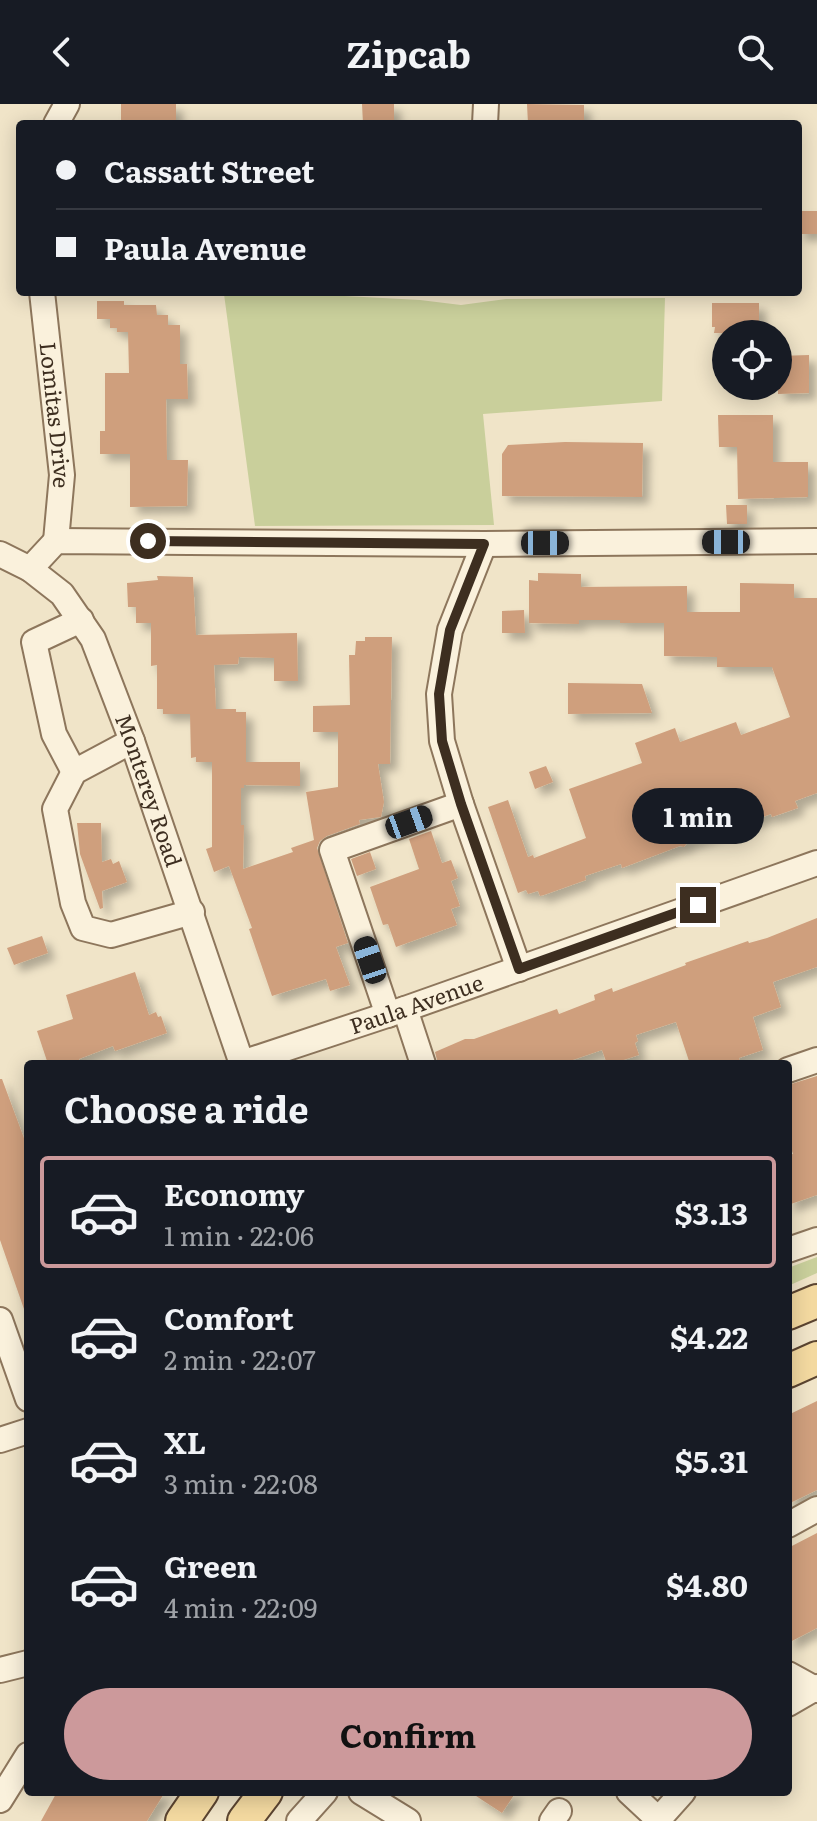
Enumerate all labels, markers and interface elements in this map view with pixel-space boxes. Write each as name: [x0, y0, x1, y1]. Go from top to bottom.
text: Zipcab: [346, 26, 471, 79]
icon: back: [40, 30, 84, 74]
icon: search: [733, 30, 777, 74]
text: Cassatt Street: [104, 148, 314, 192]
text: Paula Avenue: [104, 225, 307, 269]
map controls: [712, 320, 792, 400]
button: locate: [712, 320, 792, 400]
street label: Lomitas Drive: [33, 340, 80, 490]
route start: [130, 523, 166, 559]
car: [702, 530, 750, 554]
car: [521, 531, 569, 555]
street label: Monterey Road: [108, 708, 192, 871]
callout: 1 min: [632, 789, 764, 845]
text: 1 min: [663, 796, 733, 835]
car: [382, 803, 436, 841]
route end: [680, 887, 716, 923]
car: [351, 933, 389, 987]
street label: Paula Avenue: [345, 965, 487, 1041]
text: Choose a ride: [64, 1081, 309, 1134]
text: Economy: [164, 1171, 304, 1215]
icon: car: [68, 1176, 140, 1248]
text: $3.13: [674, 1190, 748, 1234]
text: 1 min · 22:06: [164, 1215, 314, 1254]
text: Comfort: [164, 1295, 294, 1339]
icon: car: [68, 1300, 140, 1372]
text: $4.22: [670, 1314, 748, 1358]
text: 2 min · 22:07: [164, 1339, 316, 1378]
text: XL: [164, 1419, 206, 1463]
icon: car: [68, 1424, 140, 1496]
text: $5.31: [675, 1438, 748, 1482]
text: 3 min · 22:08: [164, 1463, 318, 1502]
text: Green: [164, 1543, 257, 1587]
icon: car: [68, 1548, 140, 1620]
text: $4.80: [666, 1562, 748, 1606]
text: 4 min · 22:09: [164, 1587, 317, 1626]
button: Confirm: [64, 1688, 752, 1780]

